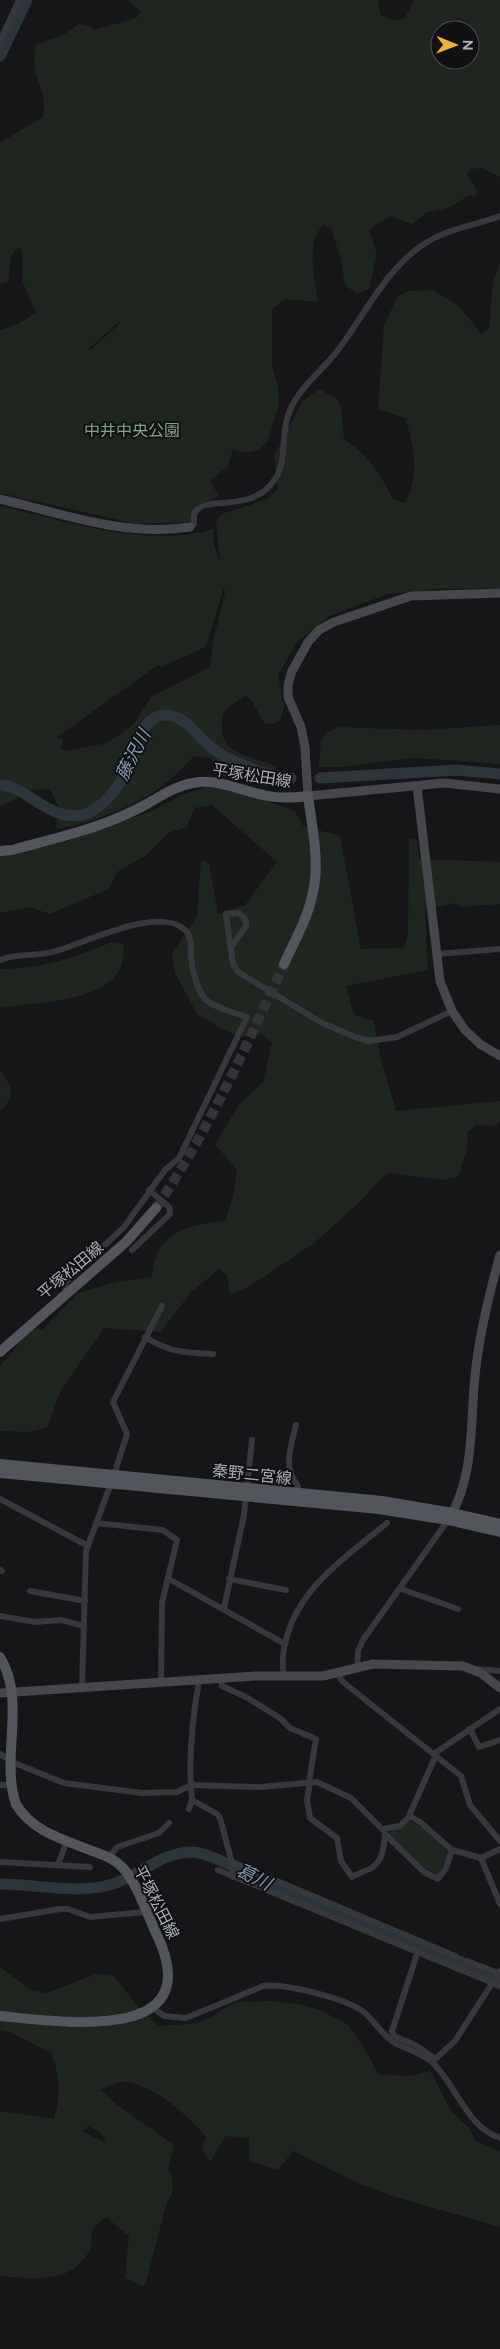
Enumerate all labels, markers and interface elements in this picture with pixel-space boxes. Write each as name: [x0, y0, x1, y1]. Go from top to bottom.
north arrow: [430, 20, 480, 70]
text: N: [460, 40, 476, 51]
park label: 中井中央公園: [84, 421, 180, 440]
water label: 藤沢川: [111, 724, 155, 784]
street label: 平塚松田線: [211, 760, 293, 791]
street label: 平塚松田線: [34, 1237, 107, 1303]
street label: 秦野二宮線: [211, 1461, 293, 1488]
water label: 葛川: [233, 1859, 277, 1895]
street label: 平塚松田線: [130, 1862, 183, 1942]

